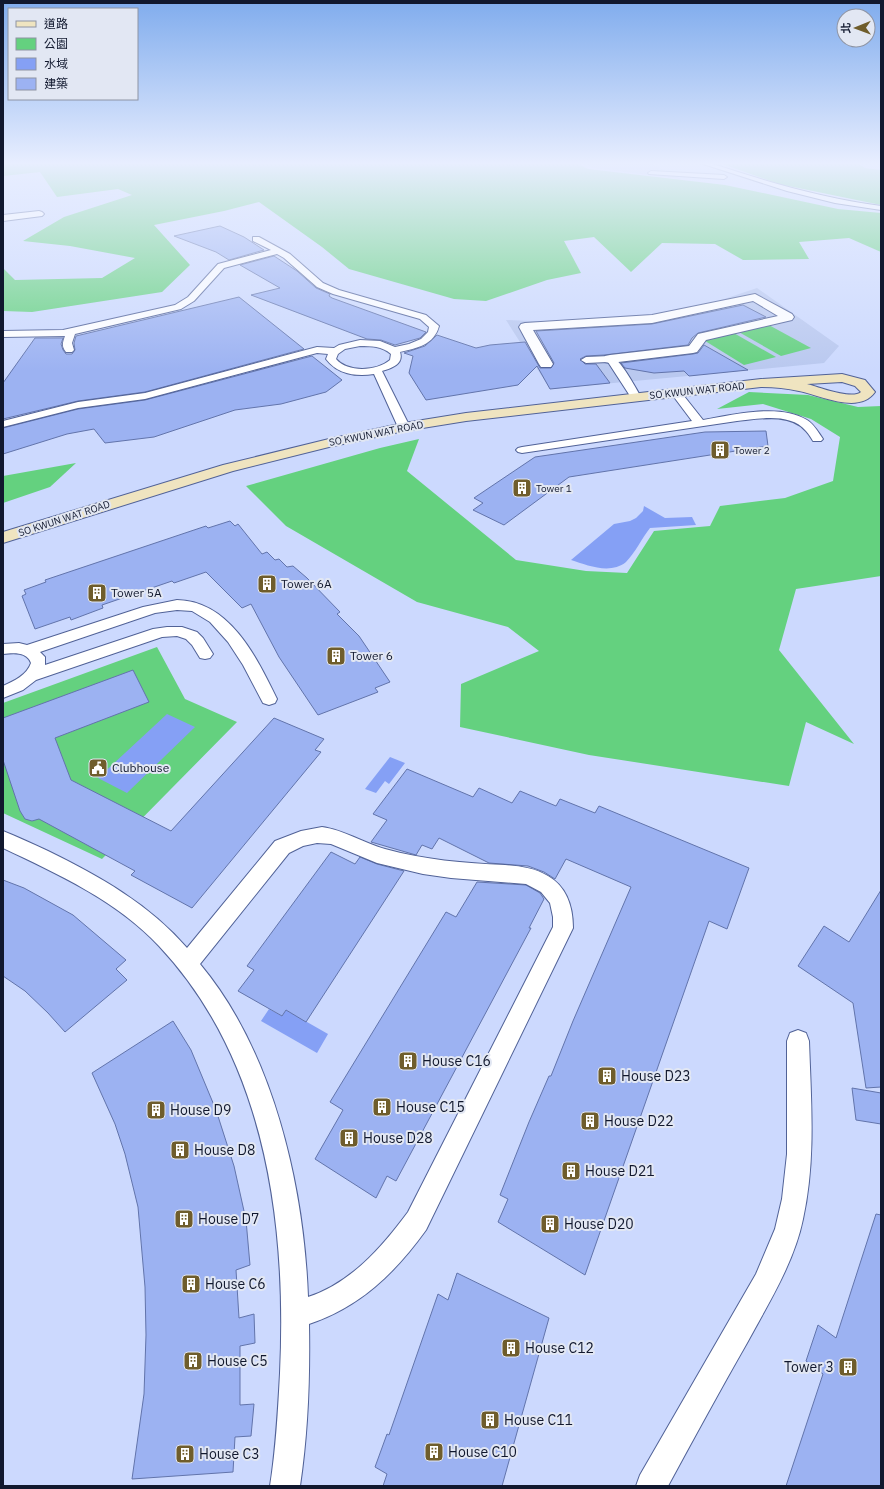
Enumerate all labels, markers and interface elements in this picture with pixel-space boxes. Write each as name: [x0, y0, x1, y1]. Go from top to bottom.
legend: [8, 8, 138, 100]
north arrow: [836, 8, 876, 48]
text: 道路: [44, 16, 68, 31]
text: 北: [839, 23, 853, 34]
text: 公園: [44, 36, 68, 51]
text: 水域: [44, 56, 68, 71]
text: 建築: [44, 76, 68, 91]
street label: SO KWUN WAT ROAD: [649, 379, 746, 402]
street label: SO KWUN WAT ROAD: [328, 418, 425, 449]
building icon: Tower 2: [709, 439, 731, 461]
place label: Tower 2: [734, 444, 770, 457]
building icon: Tower 1: [511, 477, 533, 499]
place label: Tower 1: [536, 482, 572, 495]
street label: SO KWUN WAT ROAD: [17, 497, 112, 539]
building icon: Tower 6A: [256, 573, 278, 595]
place label: Tower 6A: [281, 576, 332, 591]
building icon: Tower 5A: [86, 582, 108, 604]
place label: Tower 5A: [111, 585, 162, 600]
building icon: Tower 6: [325, 645, 347, 667]
place label: Tower 6: [350, 648, 393, 663]
public building icon: Clubhouse: [87, 757, 109, 779]
place label: Clubhouse: [112, 760, 170, 775]
building icon: House C16: [397, 1050, 419, 1072]
place label: House C16: [422, 1052, 491, 1070]
building icon: House D23: [596, 1065, 618, 1087]
place label: House D23: [621, 1067, 691, 1085]
building icon: House C15: [371, 1096, 393, 1118]
place label: House C15: [396, 1098, 465, 1116]
building icon: House D9: [145, 1099, 167, 1121]
place label: House D9: [170, 1101, 231, 1119]
building icon: House D22: [579, 1110, 601, 1132]
place label: House D22: [604, 1112, 674, 1130]
building icon: House D28: [338, 1127, 360, 1149]
place label: House D28: [363, 1129, 433, 1147]
building icon: House D8: [169, 1139, 191, 1161]
place label: House D8: [194, 1141, 255, 1159]
building icon: House D21: [560, 1160, 582, 1182]
place label: House D21: [585, 1162, 655, 1180]
building icon: House D7: [173, 1208, 195, 1230]
place label: House D7: [198, 1210, 259, 1228]
building icon: House D20: [539, 1213, 561, 1235]
place label: House D20: [564, 1215, 634, 1233]
building icon: House C6: [180, 1273, 202, 1295]
place label: House C6: [205, 1275, 266, 1293]
building icon: House C12: [500, 1337, 522, 1359]
place label: House C12: [525, 1339, 594, 1357]
building icon: House C5: [182, 1350, 204, 1372]
place label: House C5: [207, 1352, 268, 1370]
building icon: Tower 3: [837, 1356, 859, 1378]
place label: Tower 3: [784, 1358, 834, 1376]
building icon: House C11: [479, 1409, 501, 1431]
place label: House C11: [504, 1411, 573, 1429]
building icon: House C10: [423, 1441, 445, 1463]
building icon: House C3: [174, 1443, 196, 1465]
place label: House C10: [448, 1443, 517, 1461]
place label: House C3: [199, 1445, 260, 1463]

